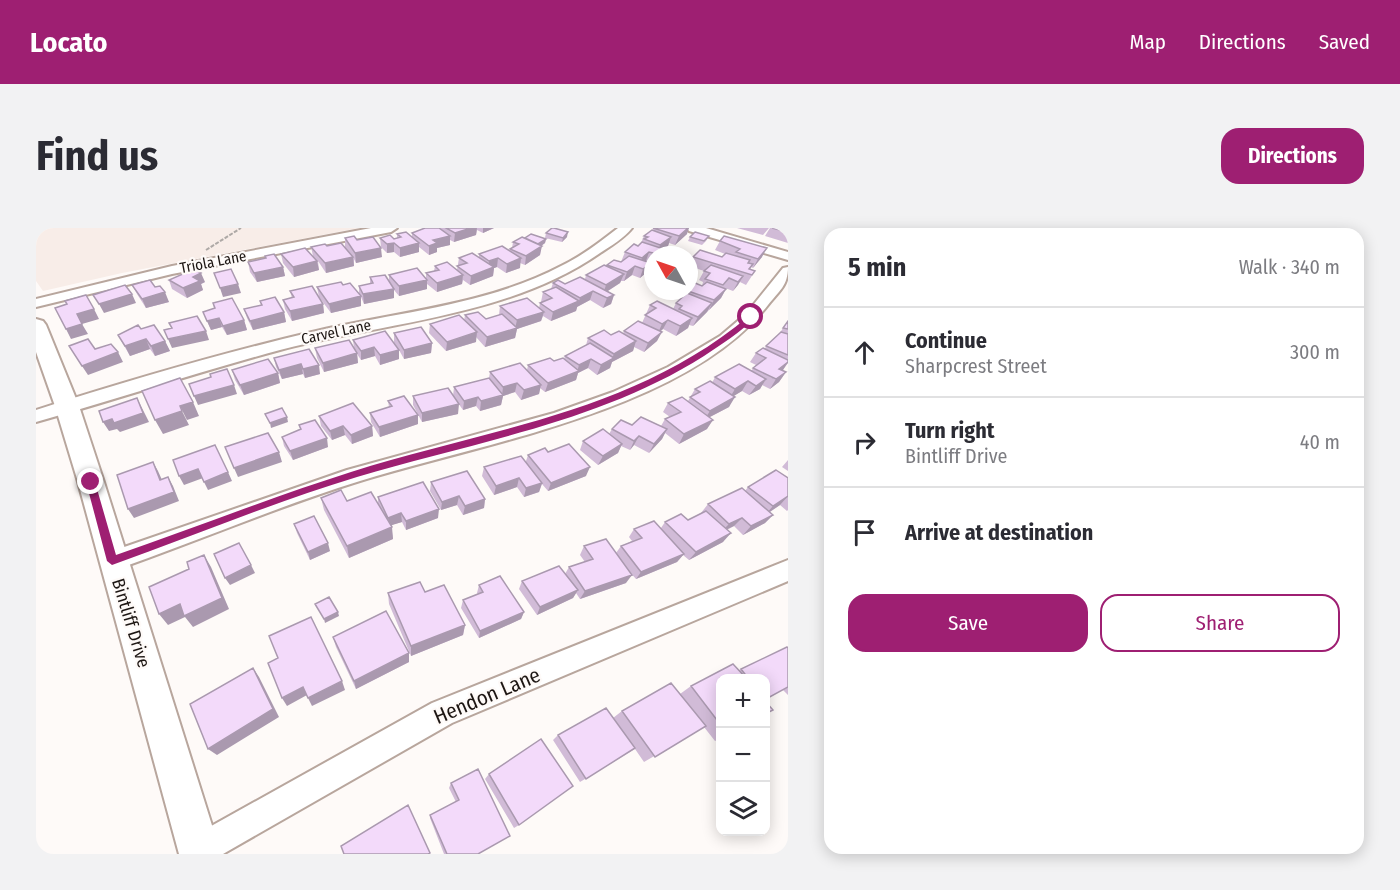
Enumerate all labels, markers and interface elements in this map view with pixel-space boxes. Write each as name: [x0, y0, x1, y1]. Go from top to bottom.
text: Locato: [30, 26, 108, 59]
text: Map: [1129, 29, 1166, 55]
text: Directions: [1199, 29, 1286, 55]
text: Saved: [1319, 29, 1370, 55]
button: Directions: [1221, 128, 1364, 184]
text: Find us: [36, 131, 158, 181]
north arrow: [644, 246, 698, 300]
street label: Triola Lane: [178, 247, 248, 277]
text: 5 min: [848, 252, 906, 283]
text: Walk · 340 m: [1239, 255, 1340, 279]
route start: [737, 303, 763, 329]
street label: Carvel Lane: [300, 316, 372, 348]
text: Continue: [905, 327, 987, 354]
icon: ahead: [848, 336, 881, 369]
text: 300 m: [1290, 340, 1340, 364]
text: Sharpcrest Street: [905, 354, 1047, 378]
text: Turn right: [905, 417, 994, 444]
icon: right: [848, 426, 881, 459]
text: 40 m: [1300, 430, 1340, 454]
text: Bintliff Drive: [905, 444, 1007, 468]
route end: [77, 468, 103, 494]
icon: arrive: [848, 516, 881, 549]
text: Arrive at destination: [905, 519, 1093, 546]
street label: Bintliff Drive: [107, 576, 155, 670]
button: Save: [848, 594, 1088, 652]
button: Share: [1100, 594, 1340, 652]
street label: Hendon Lane: [430, 662, 544, 730]
map controls: [716, 674, 770, 836]
button: +: [716, 674, 770, 728]
button: −: [716, 728, 770, 782]
button: layers: [716, 782, 770, 836]

